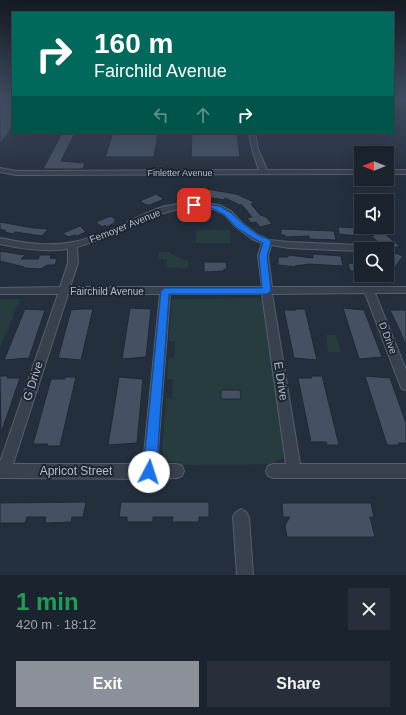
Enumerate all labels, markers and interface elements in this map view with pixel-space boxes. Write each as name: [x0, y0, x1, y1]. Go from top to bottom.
icon: right: [28, 28, 80, 80]
text: 160 m: [94, 28, 173, 59]
text: Fairchild Avenue: [94, 61, 227, 81]
icon: left: [150, 104, 172, 126]
icon: ahead: [192, 104, 214, 126]
icon: right: [234, 104, 256, 126]
north arrow: [354, 146, 394, 186]
map controls: [354, 146, 394, 282]
street label: Finletter Avenue: [148, 168, 212, 178]
pin: [177, 188, 211, 222]
icon: arrive: [183, 194, 205, 216]
button: sound: [354, 194, 394, 234]
street label: Femoyer Avenue: [88, 207, 162, 245]
button: search: [354, 242, 394, 282]
street label: Fairchild Avenue: [70, 286, 144, 297]
street label: D Drive: [377, 320, 399, 356]
street label: G Drive: [20, 359, 46, 403]
street label: E Drive: [271, 360, 291, 402]
position arrow: [128, 451, 170, 493]
street label: Apricot Street: [40, 464, 113, 478]
text: 1 min: [16, 588, 79, 615]
button: close: [348, 588, 390, 630]
text: 420 m · 18:12: [16, 617, 96, 632]
button: Exit: [16, 661, 199, 707]
button: Share: [207, 661, 390, 707]

